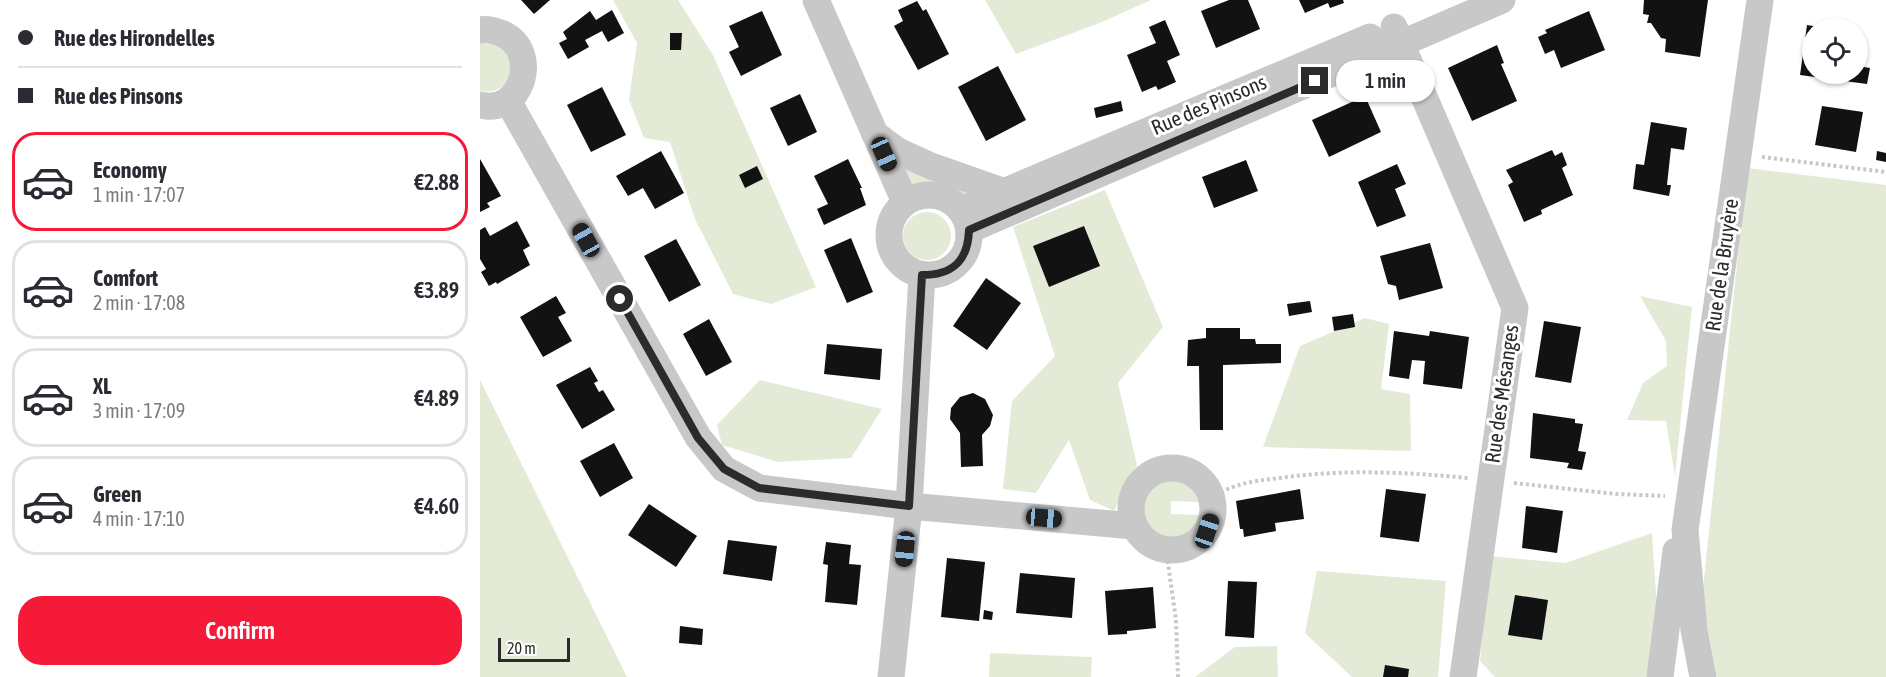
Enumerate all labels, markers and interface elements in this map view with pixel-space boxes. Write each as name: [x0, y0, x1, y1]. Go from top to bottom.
map controls: [1802, 18, 1868, 84]
button: locate: [1802, 18, 1868, 84]
text: Rue des Hirondelles: [54, 25, 215, 51]
callout: 1 min: [1336, 60, 1435, 102]
route end: [1301, 67, 1328, 94]
street label: Rue des Pinsons: [1147, 69, 1270, 139]
text: 1 min: [1365, 69, 1406, 92]
text: Rue des Pinsons: [54, 83, 183, 109]
car: [868, 134, 900, 174]
icon: car: [21, 155, 75, 209]
text: Economy: [93, 157, 167, 183]
text: €2.88: [414, 169, 459, 195]
text: 1 min · 17:07: [93, 183, 185, 206]
street label: Rue de la Bruyère: [1700, 197, 1742, 333]
car: [569, 220, 603, 260]
icon: car: [21, 263, 75, 317]
text: Comfort: [93, 265, 158, 291]
text: €3.89: [414, 277, 459, 303]
route start: [606, 285, 633, 312]
text: 2 min · 17:08: [93, 291, 185, 314]
street label: Rue des Mésanges: [1479, 323, 1523, 465]
icon: car: [21, 371, 75, 425]
text: XL: [93, 373, 111, 399]
text: €4.89: [414, 385, 459, 411]
text: 3 min · 17:09: [93, 399, 185, 422]
icon: car: [21, 479, 75, 533]
text: Green: [93, 481, 142, 507]
text: €4.60: [414, 493, 459, 519]
text: 4 min · 17:10: [93, 507, 185, 530]
car: [1025, 507, 1063, 529]
car: [1193, 511, 1221, 551]
car: [894, 530, 916, 568]
button: Confirm: [18, 596, 462, 665]
scale bar: [498, 635, 570, 662]
text: 20 m: [507, 639, 536, 657]

